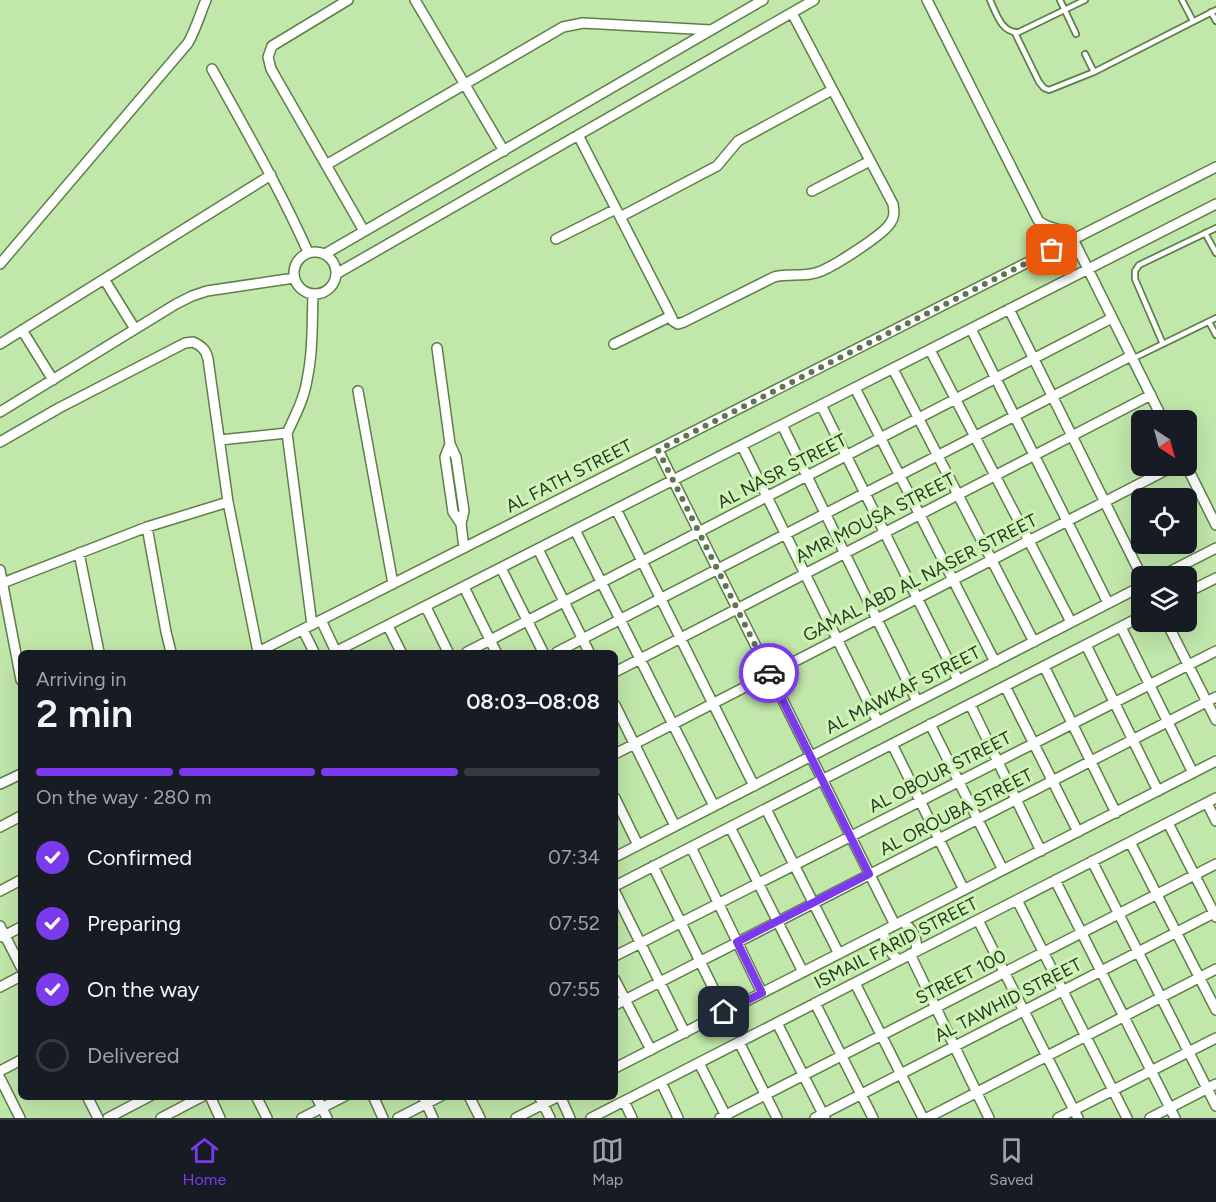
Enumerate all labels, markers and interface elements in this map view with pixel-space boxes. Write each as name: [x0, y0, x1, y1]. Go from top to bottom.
pin: [1026, 224, 1077, 275]
icon: bag: [1035, 233, 1068, 266]
north arrow: [1131, 410, 1197, 476]
map controls: [1131, 410, 1197, 632]
street label: AL NASR STREET: [714, 429, 850, 513]
street label: AL FATH STREET: [502, 435, 636, 517]
street label: AMR MOUSA STREET: [791, 468, 959, 568]
button: locate: [1131, 488, 1197, 554]
street label: GAMAL ABD AL NASER STREET: [799, 509, 1041, 647]
button: layers: [1131, 566, 1197, 632]
street label: AL MAWKAF STREET: [822, 641, 984, 739]
courier: [739, 643, 799, 703]
icon: car: [753, 657, 786, 690]
text: Arriving in: [36, 667, 126, 691]
text: 08:03–08:08: [466, 688, 600, 715]
text: 2 min: [36, 690, 133, 737]
street label: AL OBOUR STREET: [865, 727, 1015, 817]
street label: AL OROUBA STREET: [876, 764, 1036, 860]
text: On the way · 280 m: [36, 785, 211, 809]
icon: check: [36, 841, 69, 874]
text: Confirmed: [87, 844, 192, 871]
text: 07:34: [548, 845, 600, 869]
street label: ISMAIL FARID STREET: [811, 892, 981, 994]
icon: check: [36, 907, 69, 940]
text: Preparing: [87, 910, 181, 937]
text: 07:52: [549, 911, 600, 935]
street label: STREET 100: [912, 945, 1010, 1009]
street label: AL TAWHID STREET: [931, 953, 1085, 1047]
icon: check: [36, 973, 69, 1006]
text: On the way: [87, 976, 199, 1003]
text: 07:55: [548, 977, 600, 1001]
pin: [698, 986, 749, 1037]
icon: home: [707, 995, 740, 1028]
text: Delivered: [87, 1042, 180, 1069]
tab: Home: [183, 1134, 226, 1189]
tab: Map: [591, 1134, 624, 1189]
tab: Saved: [989, 1134, 1033, 1189]

